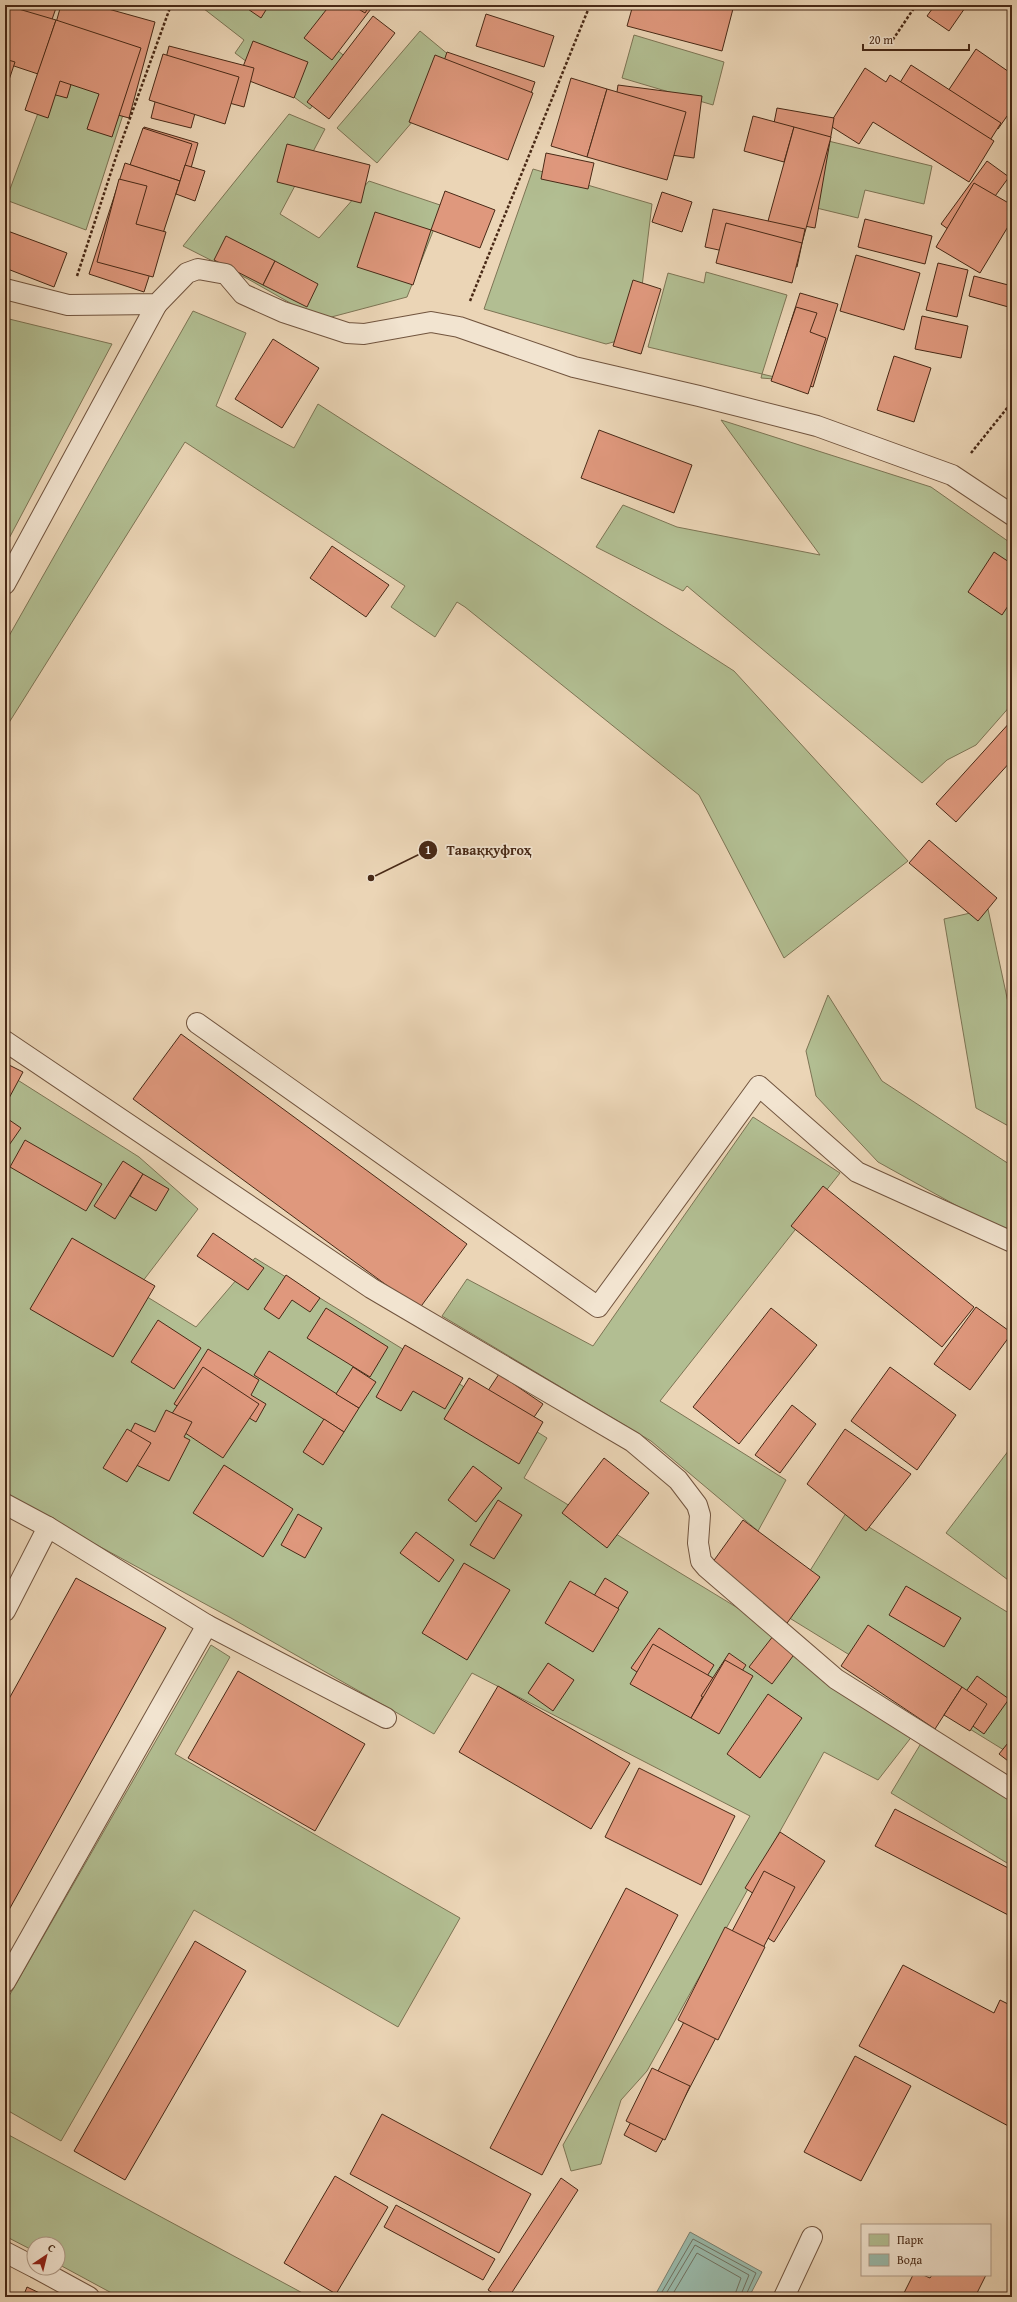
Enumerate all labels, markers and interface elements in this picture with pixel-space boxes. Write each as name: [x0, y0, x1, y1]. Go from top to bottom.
scale bar: [863, 26, 969, 52]
text: 20 m: [869, 31, 893, 48]
callout: Таваққуфгоҳ: [418, 837, 539, 863]
text: Таваққуфгоҳ: [447, 840, 532, 860]
text: 1: [425, 841, 431, 858]
legend: [861, 2224, 991, 2276]
text: Парк: [897, 2231, 924, 2248]
north arrow: [26, 2236, 66, 2276]
text: С: [45, 2239, 59, 2256]
text: Вода: [897, 2251, 922, 2268]

